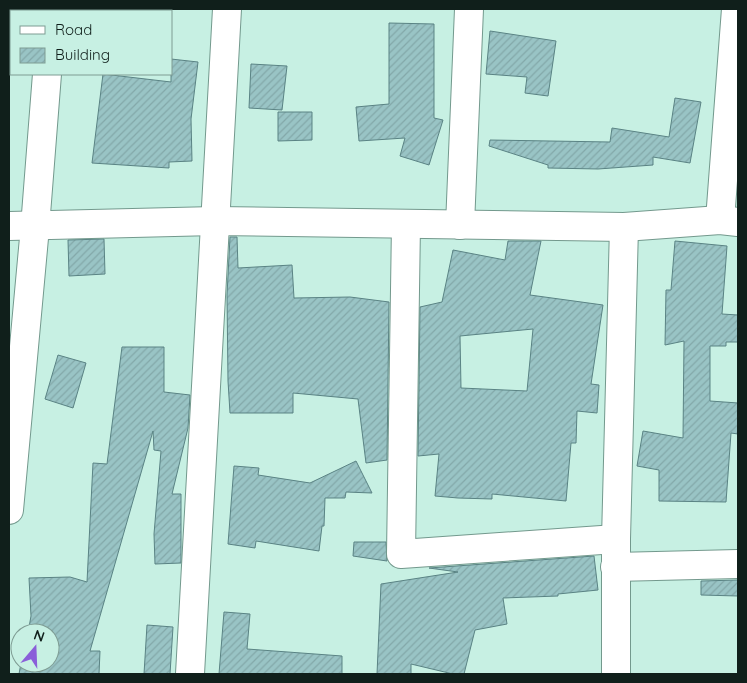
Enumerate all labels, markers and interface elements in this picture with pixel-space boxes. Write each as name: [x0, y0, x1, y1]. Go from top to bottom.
legend: [10, 10, 172, 75]
text: Road: [55, 20, 92, 39]
text: Building: [55, 45, 110, 64]
north arrow: [10, 623, 60, 673]
text: N: [31, 626, 47, 646]

